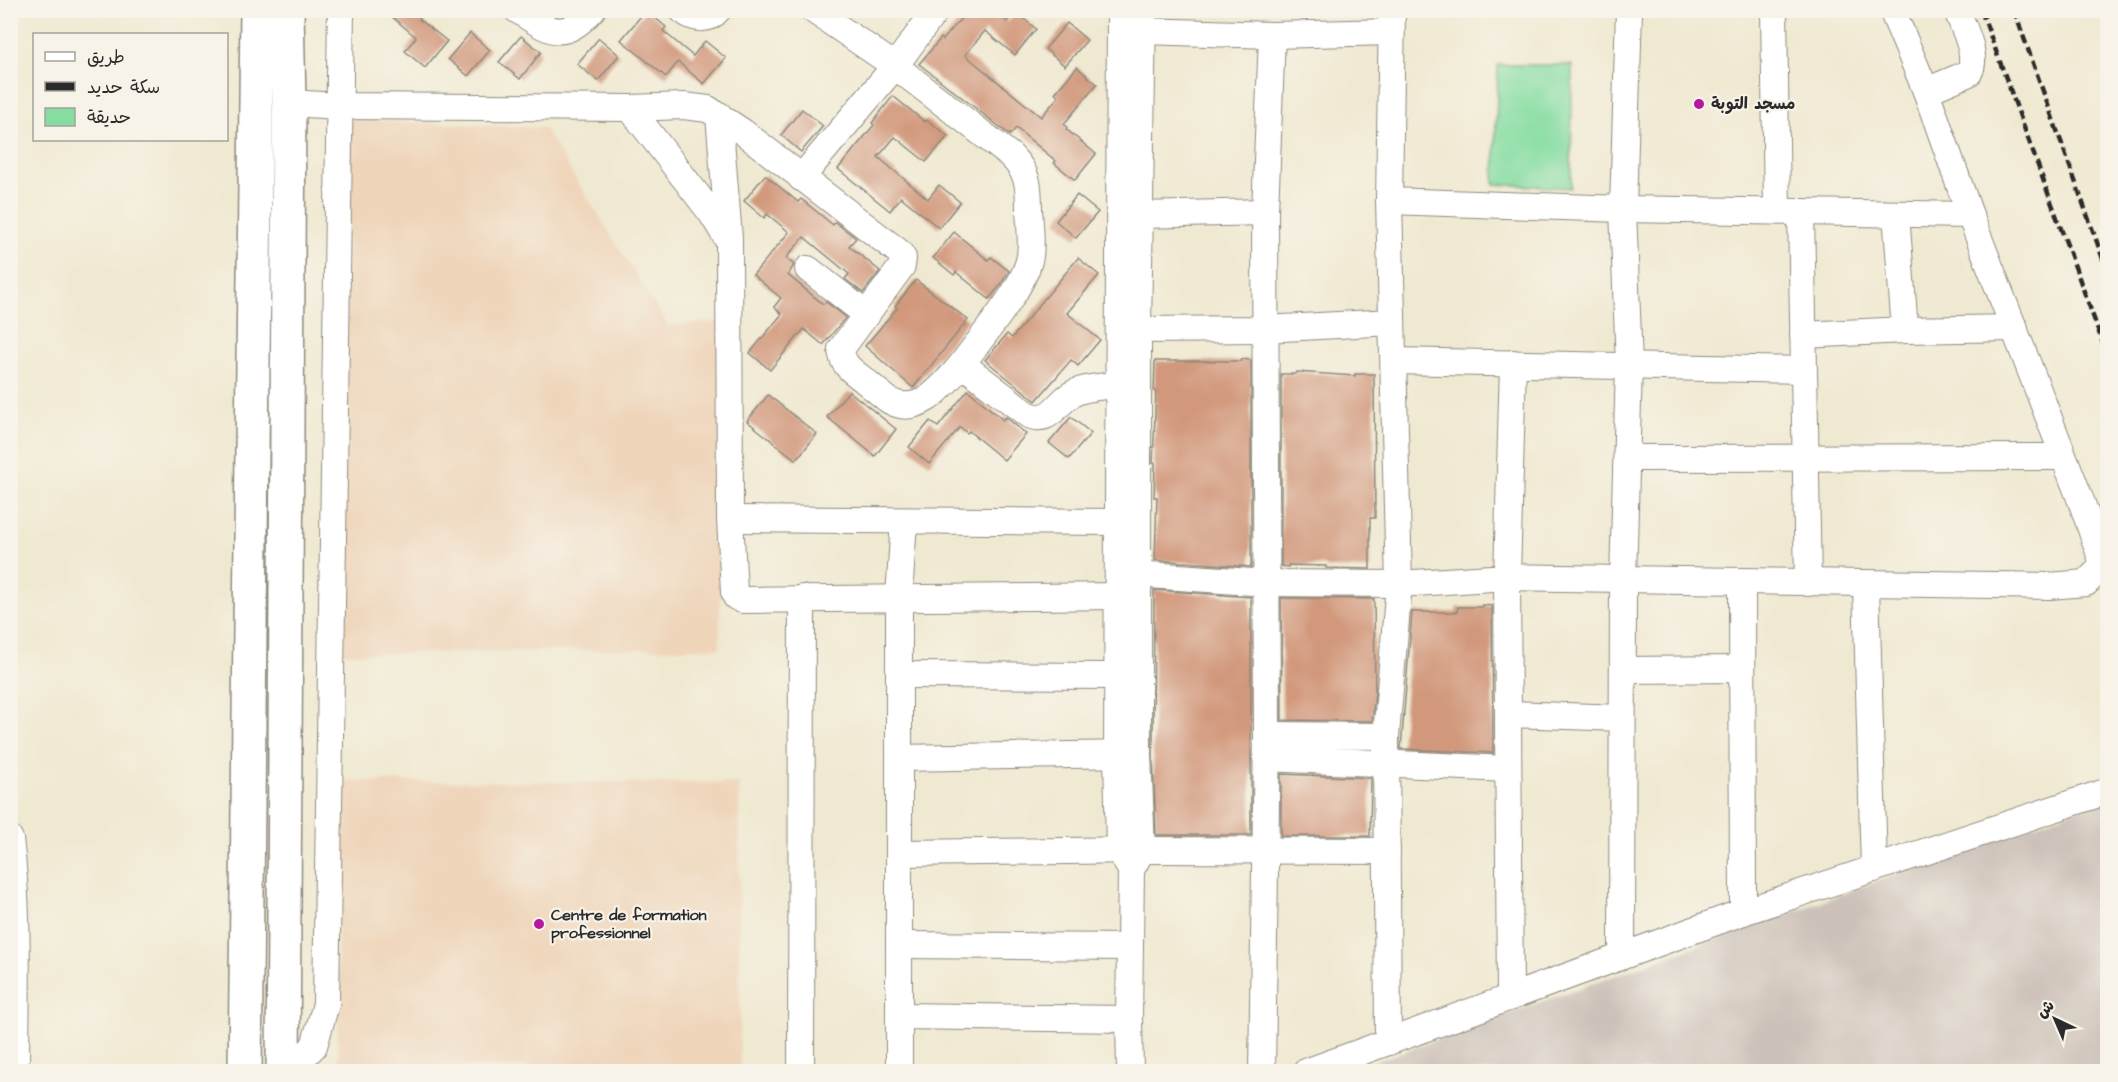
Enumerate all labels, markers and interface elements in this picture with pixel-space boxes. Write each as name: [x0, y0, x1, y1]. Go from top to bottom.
legend: [33, 33, 228, 141]
text: طريق: [87, 45, 125, 70]
text: سكة حديد: [87, 75, 160, 100]
place label: مسجد التوبة: [1711, 93, 1795, 115]
marker: مسجد التوبة: [1692, 97, 1706, 111]
text: حديقة: [87, 105, 131, 130]
place label: Centre de formation professionnel: [551, 904, 706, 944]
marker: Centre de formation professionnel: [532, 917, 546, 931]
north arrow: [2025, 989, 2085, 1049]
text: ش: [2031, 995, 2059, 1023]

